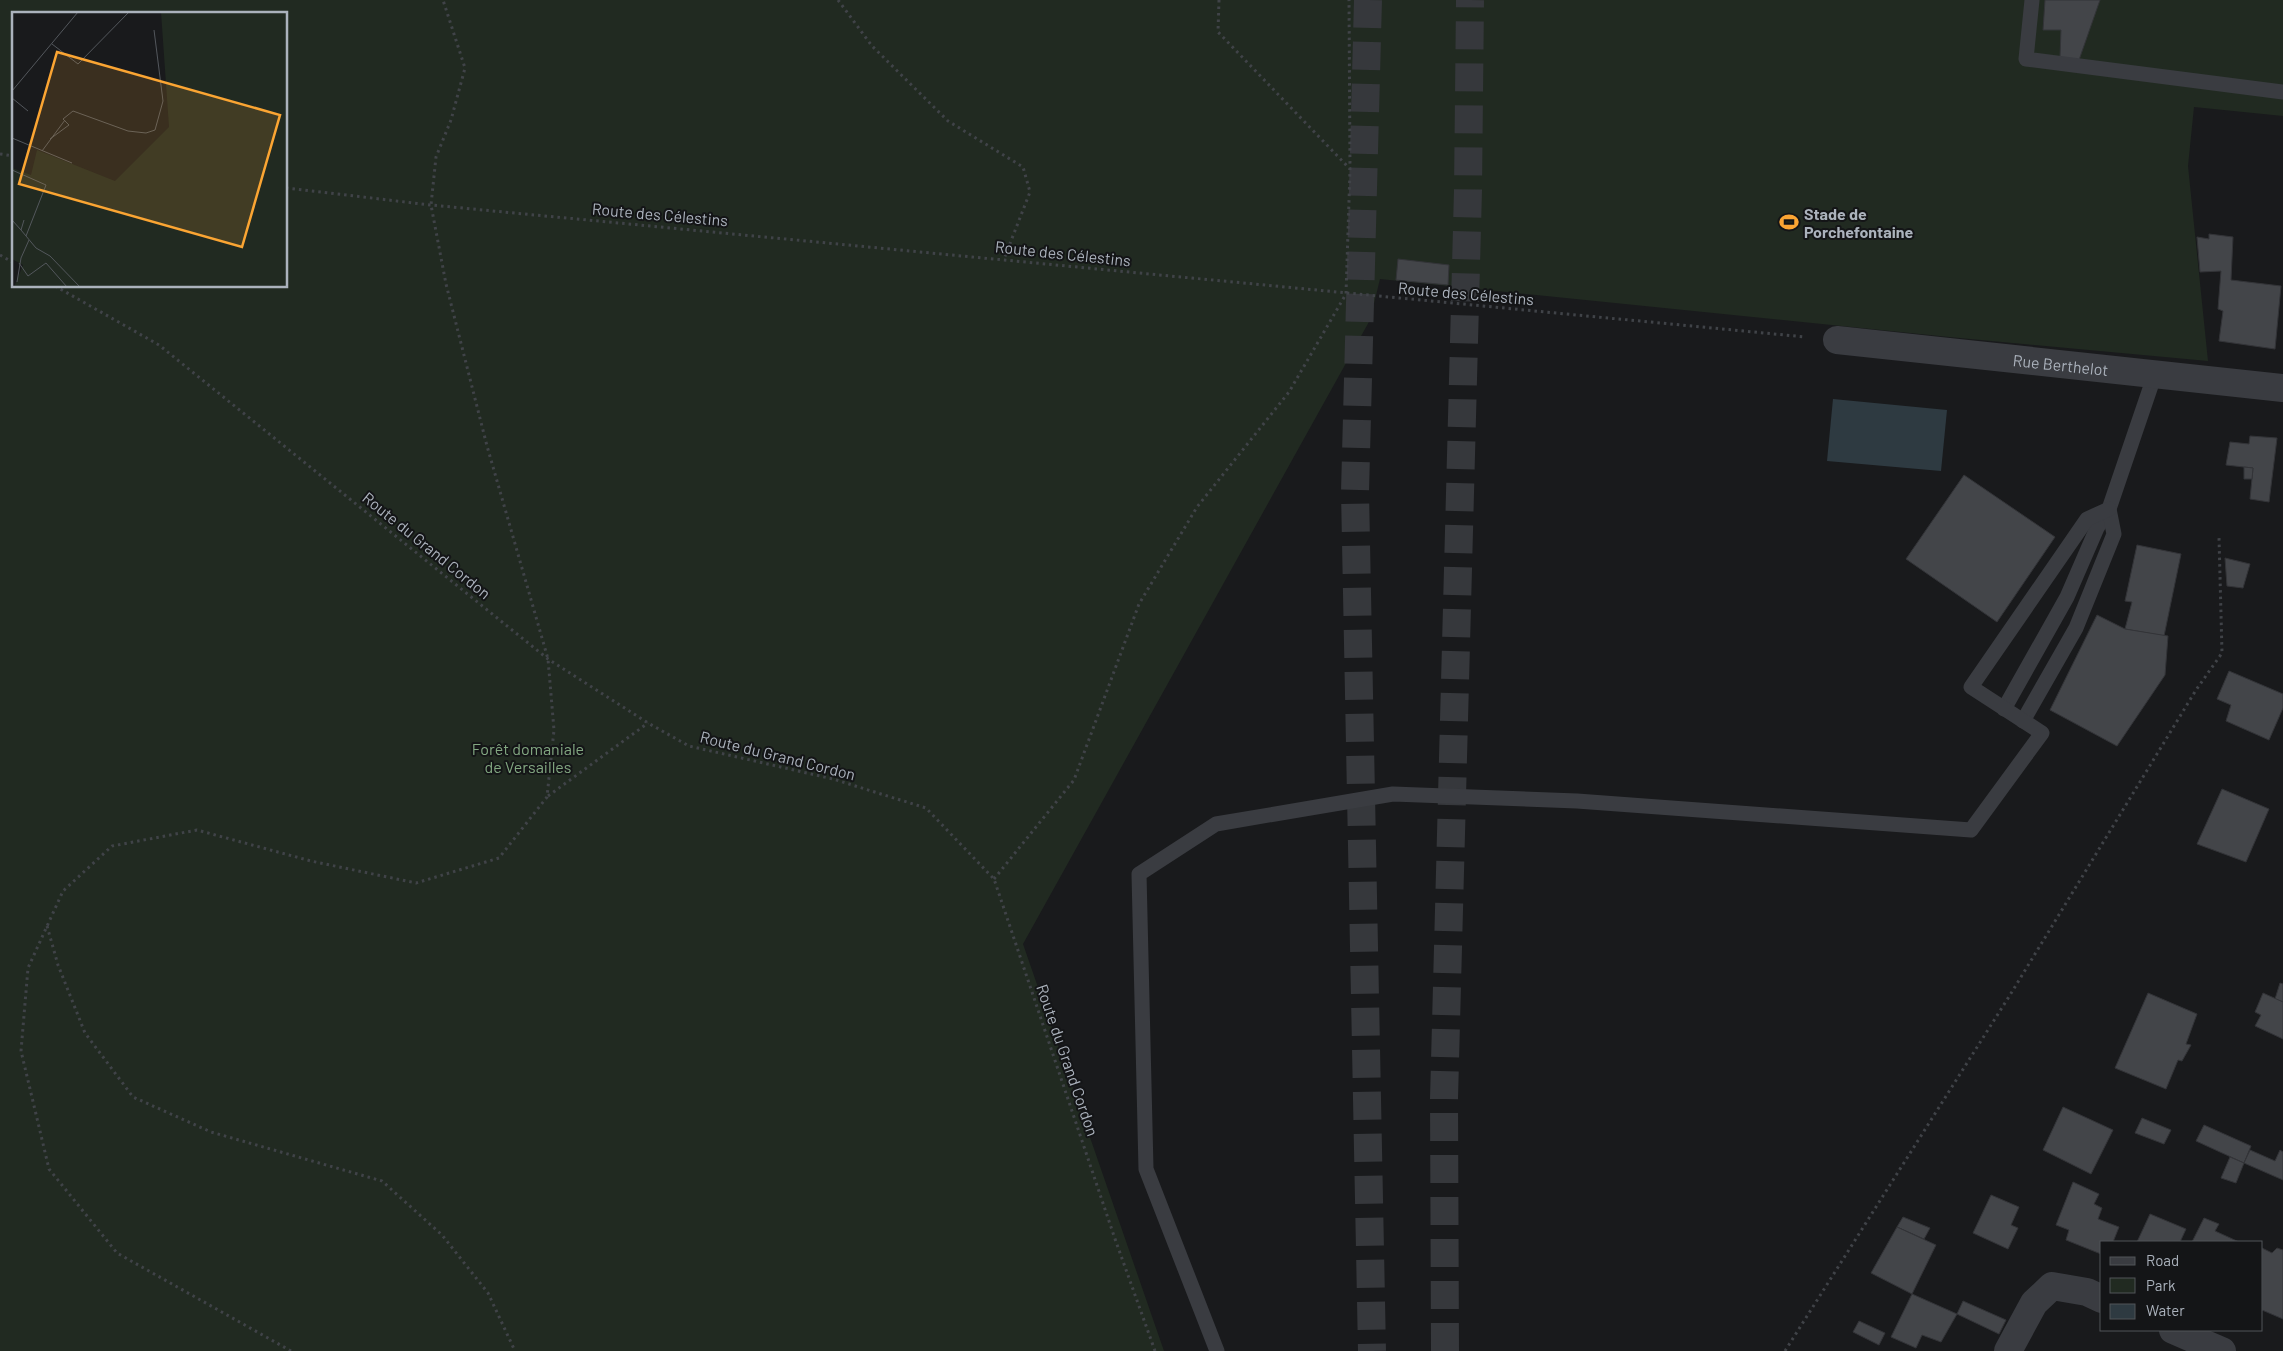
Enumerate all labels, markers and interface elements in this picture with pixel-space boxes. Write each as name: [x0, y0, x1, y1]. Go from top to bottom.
inset map: [12, 12, 288, 288]
street label: Route des Célestins: [591, 199, 729, 229]
place label: Stade de Porchefontaine: [1804, 204, 1913, 241]
sports icon: Stade de Porchefontaine: [1778, 211, 1800, 233]
street label: Route des Célestins: [994, 236, 1132, 270]
street label: Route des Célestins: [1397, 278, 1535, 308]
street label: Rue Berthelot: [2012, 350, 2109, 379]
street label: Route du Grand Cordon: [359, 487, 495, 603]
street label: Route du Grand Cordon: [698, 727, 858, 783]
park label: Forêt domaniale de Versailles: [472, 739, 584, 776]
street label: Route du Grand Cordon: [1033, 982, 1103, 1138]
legend: [2100, 1241, 2263, 1331]
text: Road: [2146, 1251, 2179, 1269]
text: Park: [2146, 1276, 2176, 1294]
text: Water: [2146, 1301, 2185, 1319]

